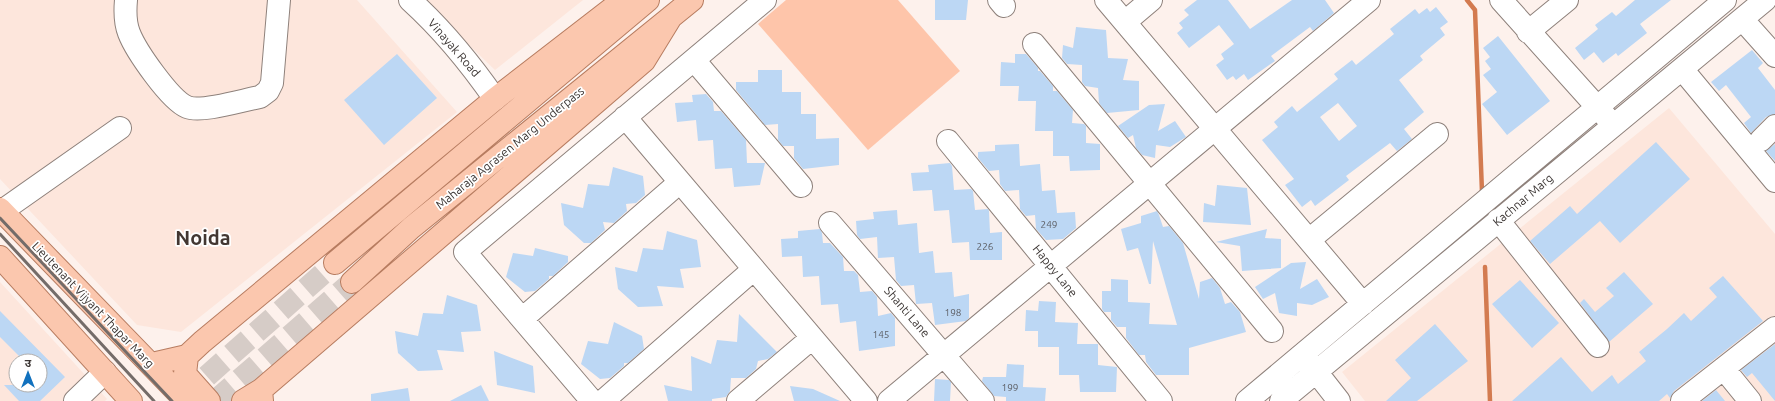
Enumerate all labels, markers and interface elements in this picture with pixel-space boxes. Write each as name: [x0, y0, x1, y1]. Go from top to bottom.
street label: Vinayak Road: [426, 16, 483, 79]
street label: Maharaja Agrasen Marg Underpass: [433, 84, 586, 211]
street label: Kachnar Marg: [1490, 171, 1555, 228]
house number: 249: [1041, 219, 1057, 230]
district label: Noida: [175, 226, 231, 249]
street label: Lieutenant Vijyant Thapar Marg: [30, 239, 157, 370]
house number: 226: [977, 241, 994, 252]
street label: Happy Lane: [1031, 242, 1080, 299]
street label: Shanti Lane: [882, 284, 933, 339]
house number: 198: [945, 307, 962, 318]
house number: 145: [873, 329, 889, 340]
north arrow: [8, 353, 48, 393]
text: उ: [25, 357, 32, 369]
house number: 199: [1002, 382, 1018, 393]

